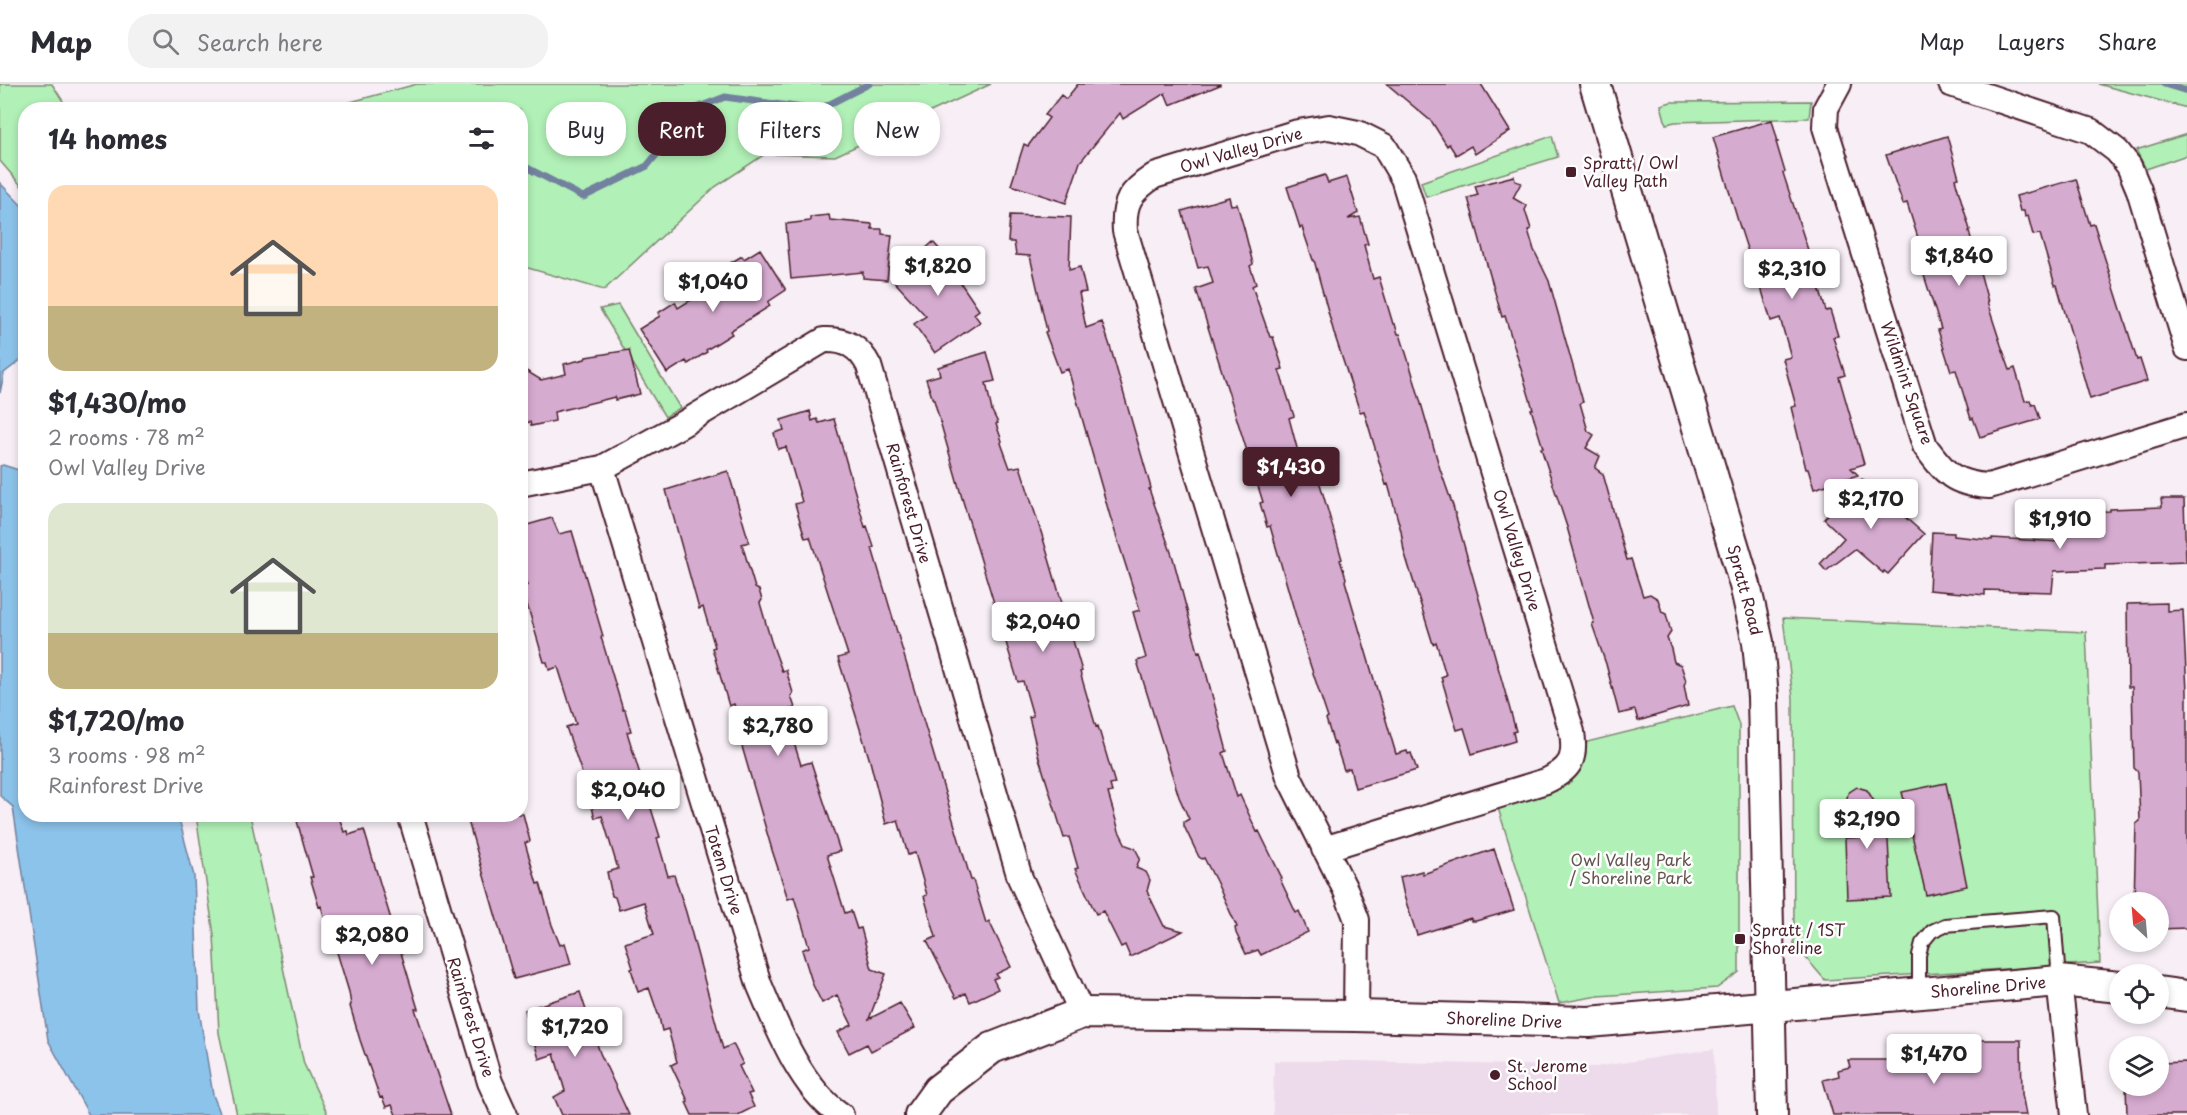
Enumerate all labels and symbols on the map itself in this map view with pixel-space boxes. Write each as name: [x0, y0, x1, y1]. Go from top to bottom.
street label: Owl Valley Drive: [1177, 120, 1305, 178]
place label: Spratt / Owl Valley Path: [1583, 150, 1679, 192]
marker: Spratt / Owl Valley Path: [1564, 165, 1578, 179]
pin: $1,840: [1910, 236, 2008, 287]
pin: $1,820: [889, 246, 987, 297]
pin: $2,310: [1743, 249, 1841, 300]
pin: $1,040: [664, 262, 762, 313]
street label: Wildmint Square: [1876, 318, 1940, 447]
street label: Rainforest Drive: [881, 440, 939, 566]
pin: $1,430: [1242, 447, 1340, 498]
pin: $2,170: [1822, 479, 1920, 530]
street label: Owl Valley Drive: [1488, 486, 1548, 614]
pin: $1,910: [2011, 499, 2109, 550]
street label: Spratt Road: [1722, 542, 1770, 638]
pin: $2,040: [994, 602, 1092, 653]
pin: $2,780: [729, 706, 827, 757]
pin: $2,040: [579, 770, 677, 821]
pin: $2,190: [1818, 799, 1916, 850]
street label: Totem Drive: [700, 822, 750, 917]
park label: Owl Valley Park / Shoreline Park: [1570, 847, 1693, 889]
north arrow: [2109, 892, 2169, 952]
pin: $2,080: [323, 915, 421, 966]
place label: Spratt / 1ST Shoreline: [1752, 917, 1845, 959]
marker: Spratt / 1ST Shoreline: [1733, 932, 1747, 946]
street label: Rainforest Drive: [442, 954, 502, 1080]
street label: Shoreline Drive: [1929, 969, 2047, 1003]
street label: Shoreline Drive: [1446, 1005, 1563, 1033]
pin: $1,720: [526, 1007, 624, 1058]
pin: $1,470: [1885, 1034, 1983, 1085]
place label: St. Jerome School: [1507, 1053, 1588, 1095]
marker: St. Jerome School: [1488, 1068, 1502, 1082]

